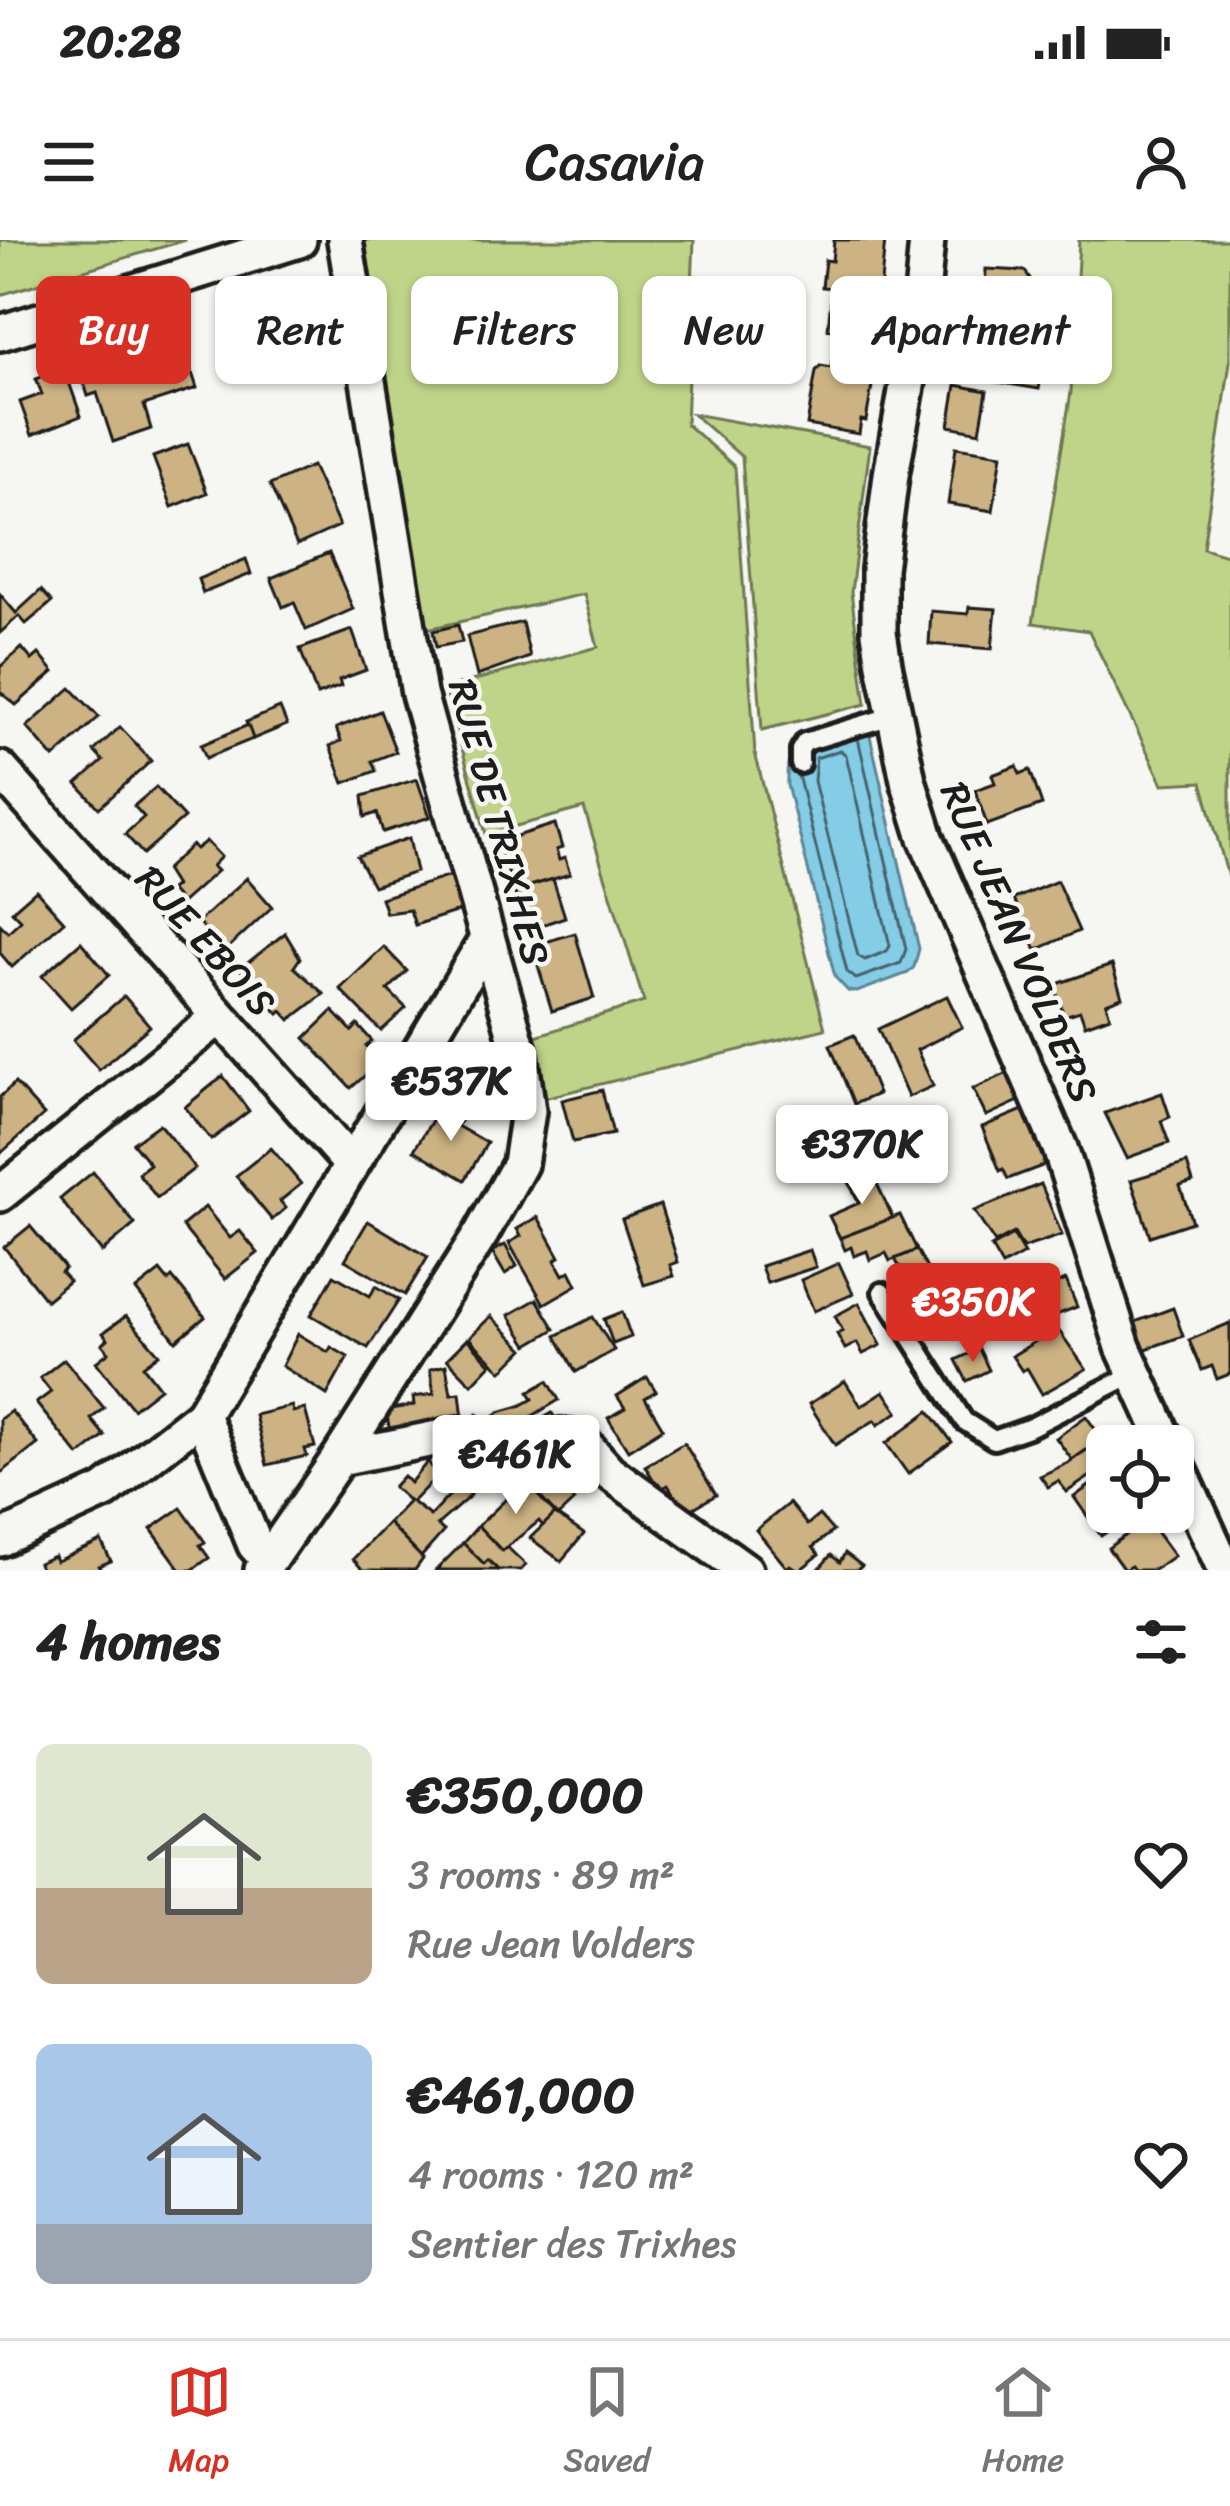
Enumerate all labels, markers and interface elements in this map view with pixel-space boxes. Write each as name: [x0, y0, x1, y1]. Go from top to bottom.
text: 20:28: [60, 2, 181, 82]
text: Casavia: [525, 114, 705, 210]
icon: menu: [36, 129, 102, 195]
icon: person: [1128, 129, 1194, 195]
chip: Buy: [36, 276, 191, 384]
chip: Rent: [215, 276, 387, 384]
chip: Filters: [411, 276, 618, 384]
chip: New: [642, 276, 806, 384]
chip: Apartment: [830, 276, 1112, 384]
street label: RUE DE TRIXHES: [428, 671, 571, 973]
street label: RUE JEAN VOLDERS: [921, 770, 1118, 1114]
street label: RUE EBOIS: [118, 848, 294, 1033]
pin: €537K: [367, 1042, 535, 1144]
text: €537K: [392, 1046, 510, 1115]
pin: €370K: [778, 1105, 946, 1207]
text: €370K: [803, 1109, 921, 1178]
pin: €350K: [889, 1263, 1057, 1365]
text: €350K: [913, 1267, 1033, 1336]
pin: €461K: [432, 1415, 600, 1517]
text: €461K: [460, 1419, 572, 1488]
map controls: [1086, 1425, 1194, 1533]
button: locate: [1086, 1425, 1194, 1533]
text: 4 homes: [36, 1597, 220, 1687]
icon: filters: [1128, 1609, 1194, 1675]
text: €350,000: [408, 1750, 644, 1840]
icon: home: [132, 1792, 276, 1936]
icon: heart: [1128, 1831, 1194, 1897]
text: 3 rooms · 89 m²: [408, 1840, 675, 1909]
text: Rue Jean Volders: [408, 1909, 695, 1978]
text: €461,000: [408, 2050, 635, 2140]
icon: home: [132, 2092, 276, 2236]
icon: heart: [1128, 2131, 1194, 2197]
text: 4 rooms · 120 m²: [408, 2140, 694, 2209]
text: Sentier des Trixhes: [408, 2209, 736, 2278]
tab: Map: [166, 2359, 232, 2489]
tab: Saved: [563, 2359, 650, 2489]
tab: Home: [982, 2359, 1064, 2489]

